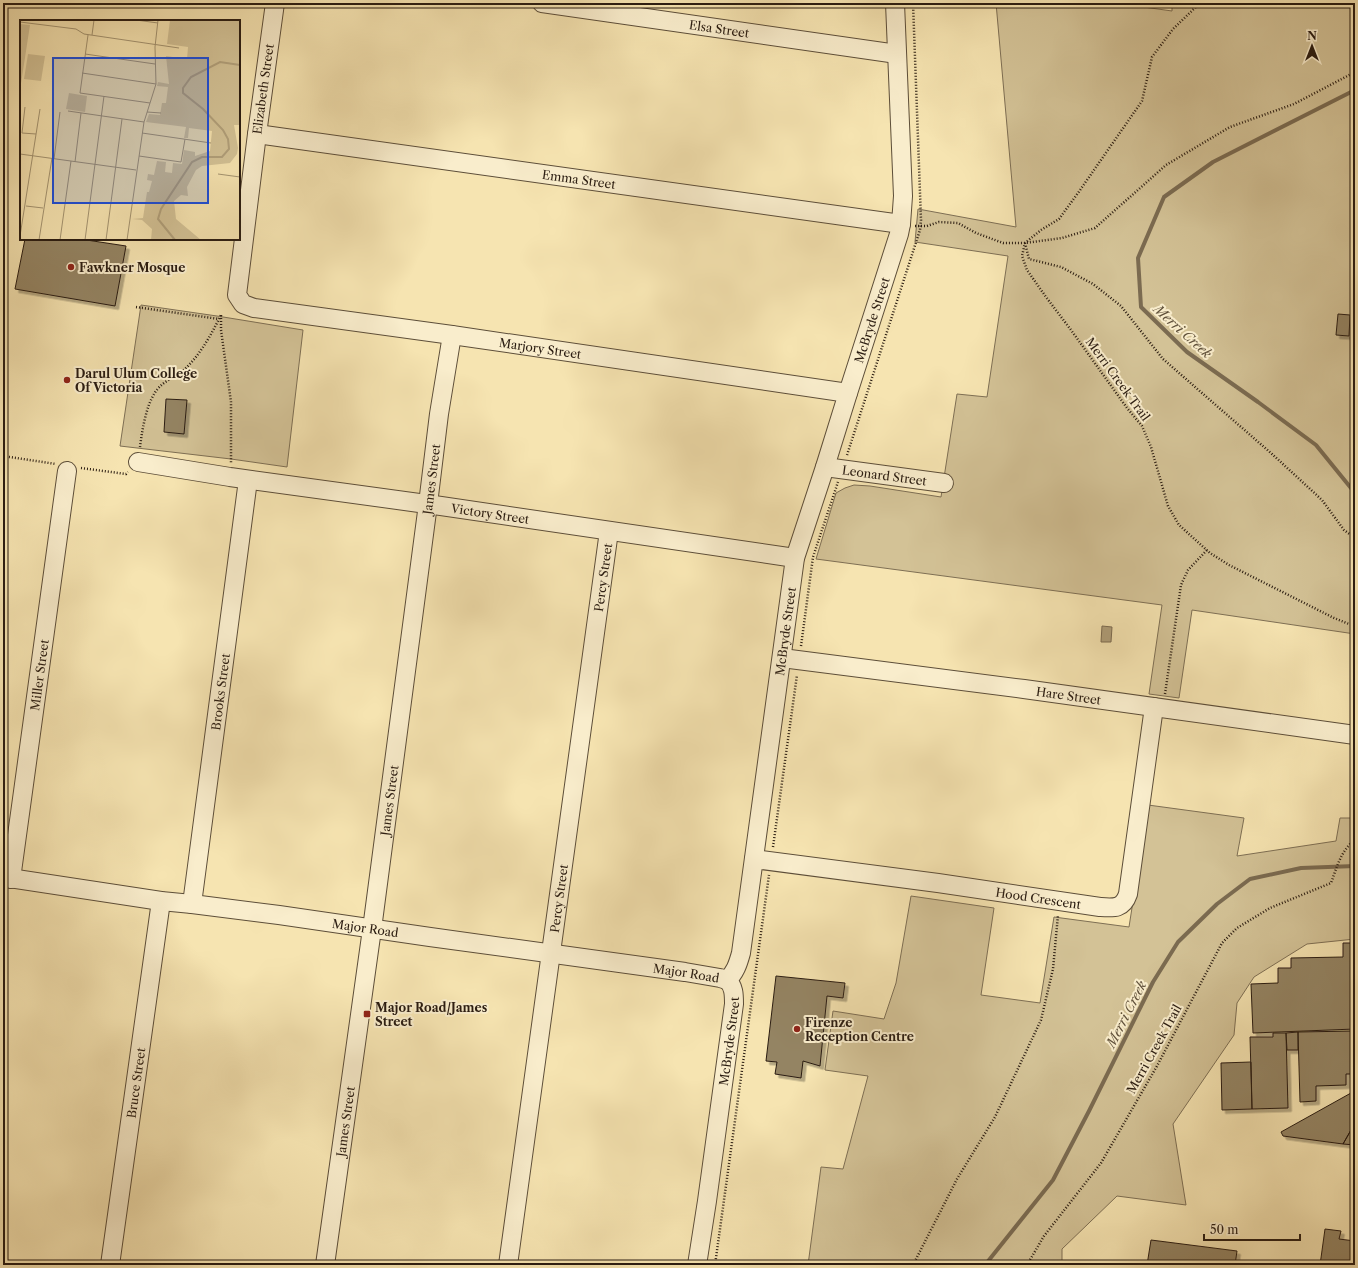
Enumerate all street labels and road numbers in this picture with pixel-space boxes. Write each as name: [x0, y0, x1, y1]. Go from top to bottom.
street label: Elsa Street: [688, 17, 751, 40]
street label: Elizabeth Street: [249, 42, 277, 135]
street label: Emma Street: [541, 166, 617, 192]
street label: McBryde Street: [851, 274, 892, 365]
street label: Marjory Street: [498, 334, 583, 361]
street label: Merri Creek Trail: [1083, 334, 1154, 424]
street label: James Street: [419, 442, 443, 517]
street label: Leonard Street: [841, 462, 928, 488]
street label: Victory Street: [449, 500, 531, 526]
street label: Percy Street: [590, 542, 615, 613]
street label: McBryde Street: [772, 585, 799, 677]
street label: Miller Street: [27, 638, 51, 711]
street label: Brooks Street: [208, 652, 233, 731]
street label: Hare Street: [1035, 683, 1103, 707]
street label: James Street: [377, 764, 401, 838]
street label: Percy Street: [546, 863, 571, 934]
street label: Hood Crescent: [995, 884, 1083, 912]
street label: Major Road: [331, 915, 400, 940]
street label: Major Road: [652, 960, 721, 985]
street label: McBryde Street: [715, 996, 742, 1086]
street label: Merri Creek Trail: [1123, 1001, 1185, 1096]
street label: Bruce Street: [123, 1046, 148, 1119]
street label: James Street: [332, 1085, 358, 1160]

